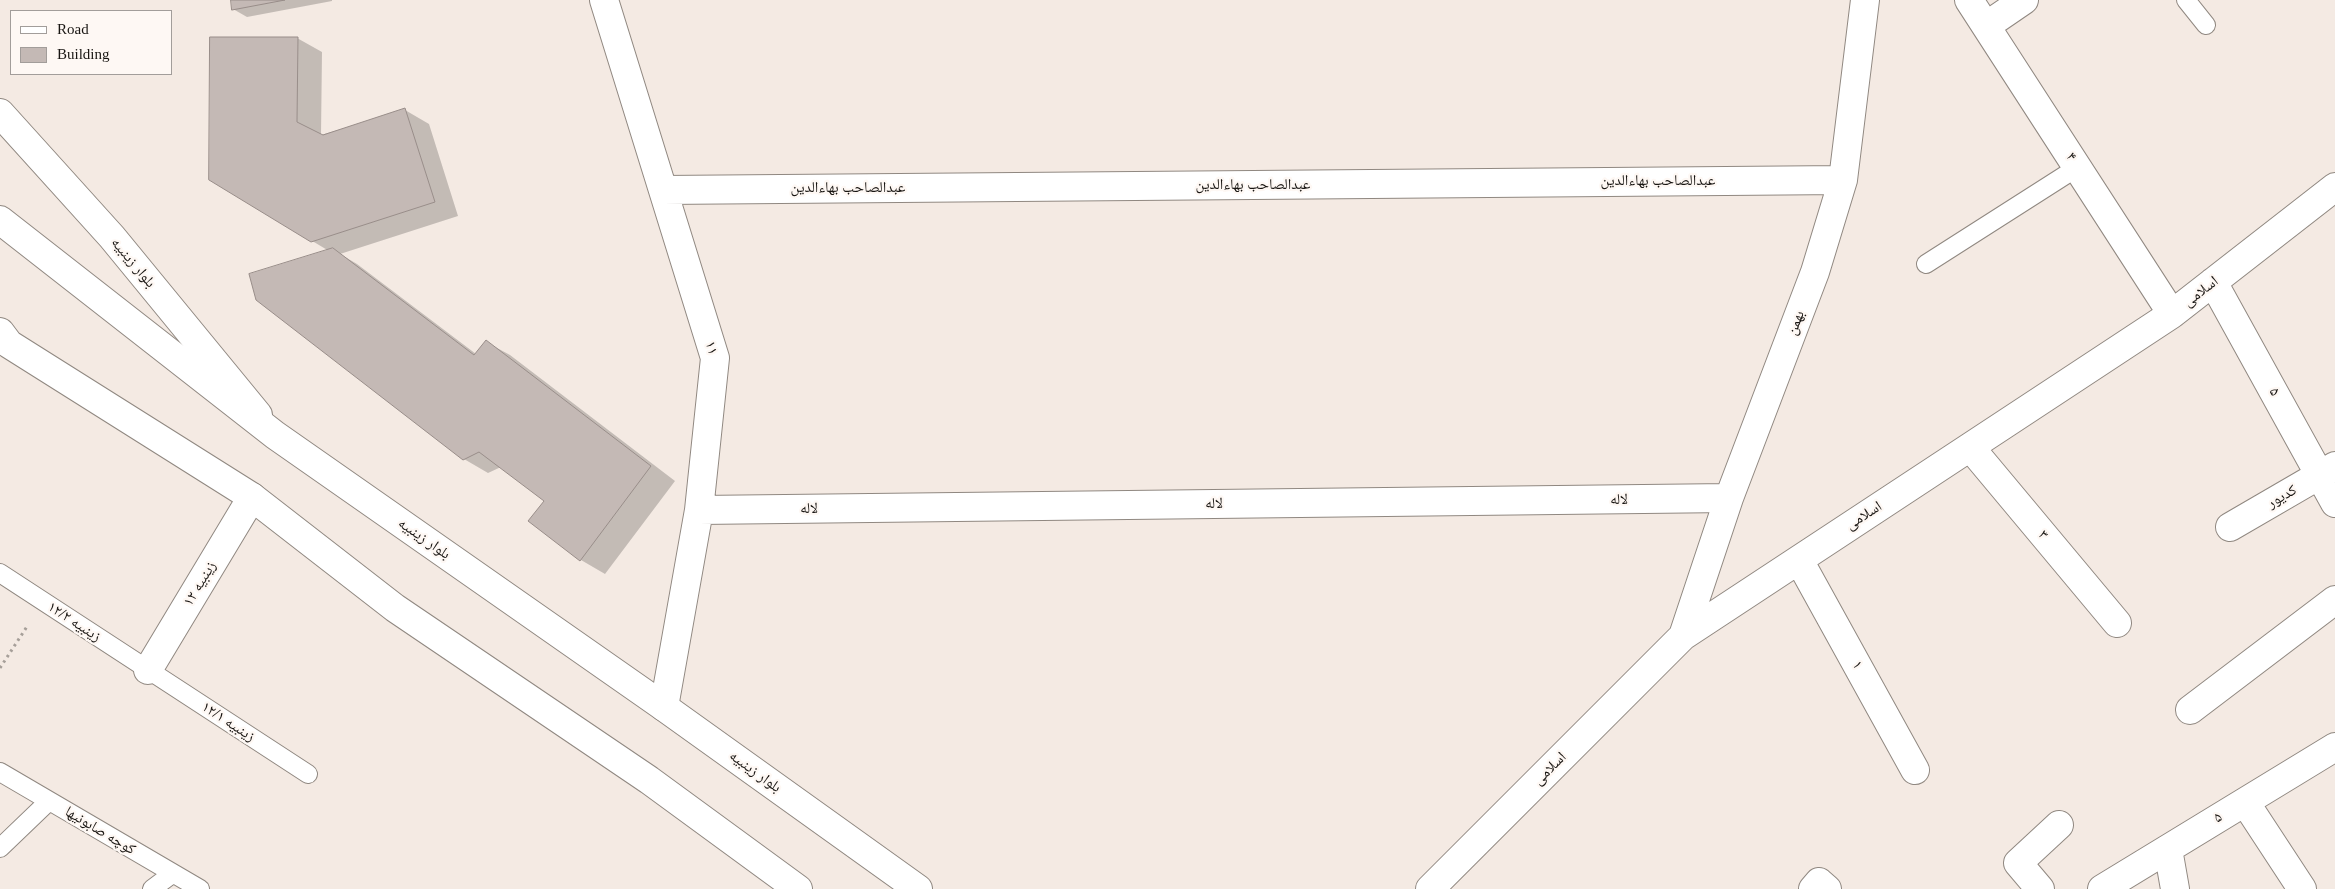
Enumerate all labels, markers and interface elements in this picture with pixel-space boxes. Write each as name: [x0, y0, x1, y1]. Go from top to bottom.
legend: [10, 10, 172, 75]
text: Road: [57, 21, 89, 37]
text: Building: [57, 46, 110, 62]
street label: ۴: [2062, 149, 2080, 165]
street label: عبدالصاحب بهاءالدین: [1601, 172, 1715, 190]
street label: عبدالصاحب بهاءالدین: [1196, 176, 1310, 194]
street label: عبدالصاحب بهاءالدین: [791, 179, 905, 197]
street label: بلوار زینبیه: [107, 234, 159, 292]
street label: اسلامی: [2180, 273, 2222, 311]
street label: بهمن: [1783, 308, 1809, 338]
street label: ۱۱: [701, 339, 721, 357]
street label: ۵: [2264, 385, 2284, 399]
street label: کدیور: [2264, 481, 2300, 513]
street label: لاله: [1610, 491, 1628, 509]
street label: لاله: [1205, 495, 1223, 513]
street label: اسلامی: [1842, 498, 1886, 534]
street label: لاله: [800, 500, 818, 518]
street label: بلوار زینبیه: [394, 514, 454, 564]
street label: ۳: [2034, 527, 2052, 543]
street label: زینبیه ۱۲: [180, 558, 220, 610]
street label: زینبیه ۱۲/۲: [44, 598, 104, 646]
street label: ۱: [1847, 658, 1867, 672]
street label: زینبیه ۱۲/۱: [198, 698, 258, 746]
street label: بلوار زینبیه: [726, 747, 784, 797]
street label: اسلامی: [1530, 749, 1570, 789]
street label: کوچه صابونیها: [61, 803, 139, 859]
street label: ۵: [2210, 809, 2226, 827]

